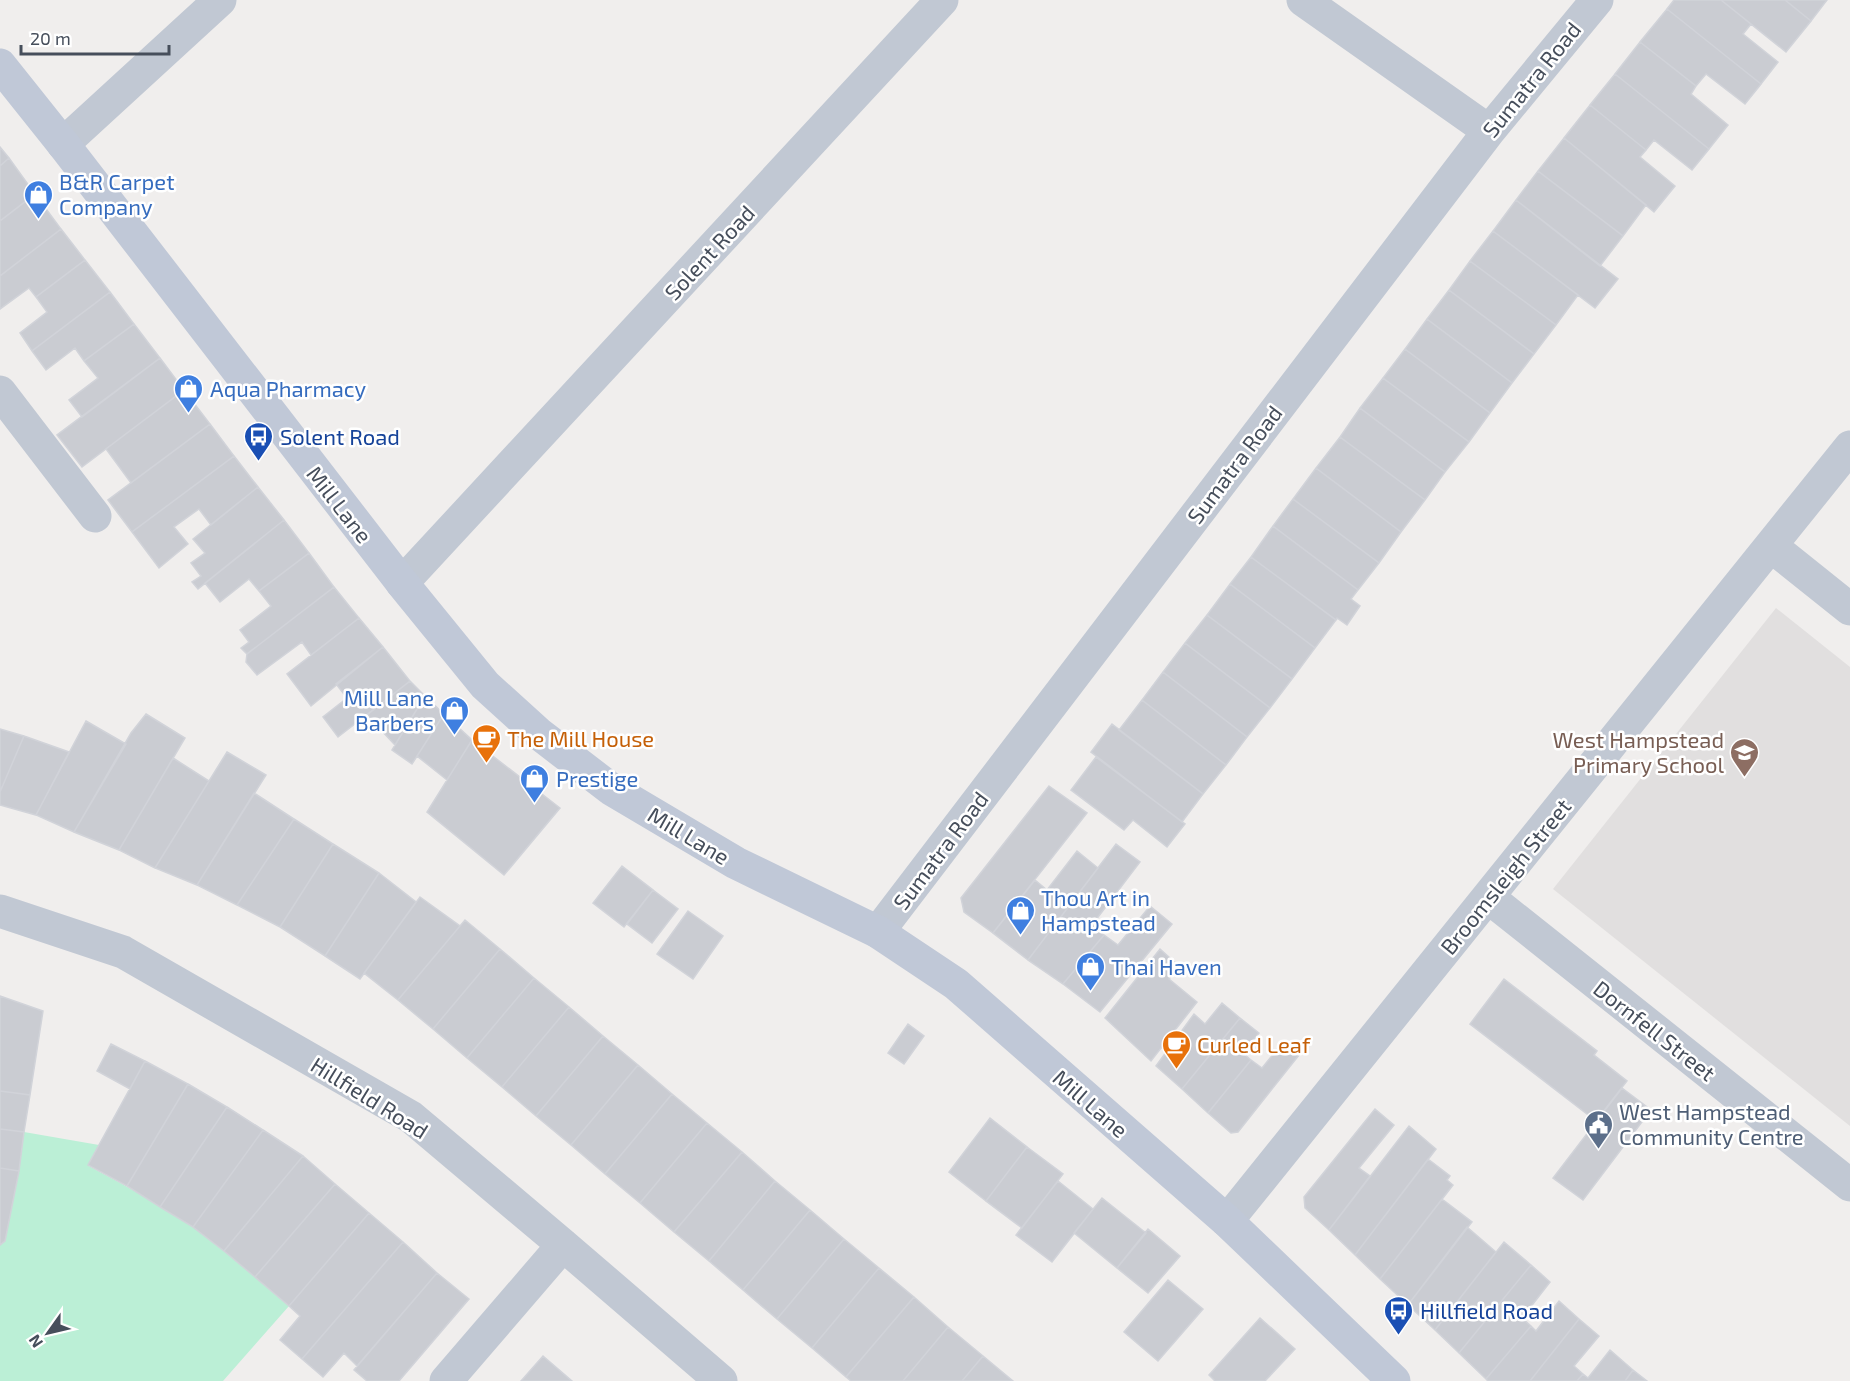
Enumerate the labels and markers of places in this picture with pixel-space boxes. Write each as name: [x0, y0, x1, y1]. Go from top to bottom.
place label: B&R Carpet Company: [59, 168, 175, 219]
shop icon: B&R Carpet Company: [22, 178, 54, 220]
shop icon: Aqua Pharmacy: [173, 372, 205, 414]
place label: Aqua Pharmacy: [210, 375, 367, 401]
bus stop icon: Solent Road: [243, 420, 275, 462]
place label: Solent Road: [280, 423, 400, 449]
place label: Mill Lane Barbers: [344, 684, 434, 735]
shop icon: Mill Lane Barbers: [439, 694, 471, 736]
cafe icon: The Mill House: [470, 722, 502, 764]
place label: The Mill House: [507, 725, 654, 751]
place label: West Hampstead Primary School: [1552, 726, 1724, 777]
school or university icon: West Hampstead Primary School: [1729, 736, 1761, 778]
shop icon: Prestige: [519, 762, 551, 804]
place label: Prestige: [556, 765, 638, 791]
place label: Thou Art in Hampstead: [1041, 884, 1156, 935]
shop icon: Thou Art in Hampstead: [1004, 894, 1036, 936]
shop icon: Thai Haven: [1074, 950, 1106, 992]
place label: Thai Haven: [1111, 953, 1222, 979]
cafe icon: Curled Leaf: [1160, 1028, 1192, 1070]
place label: Curled Leaf: [1197, 1031, 1311, 1057]
place label: West Hampstead Community Centre: [1619, 1098, 1804, 1149]
public building icon: West Hampstead Community Centre: [1582, 1108, 1614, 1150]
bus stop icon: Hillfield Road: [1383, 1294, 1415, 1336]
place label: Hillfield Road: [1420, 1297, 1553, 1323]

